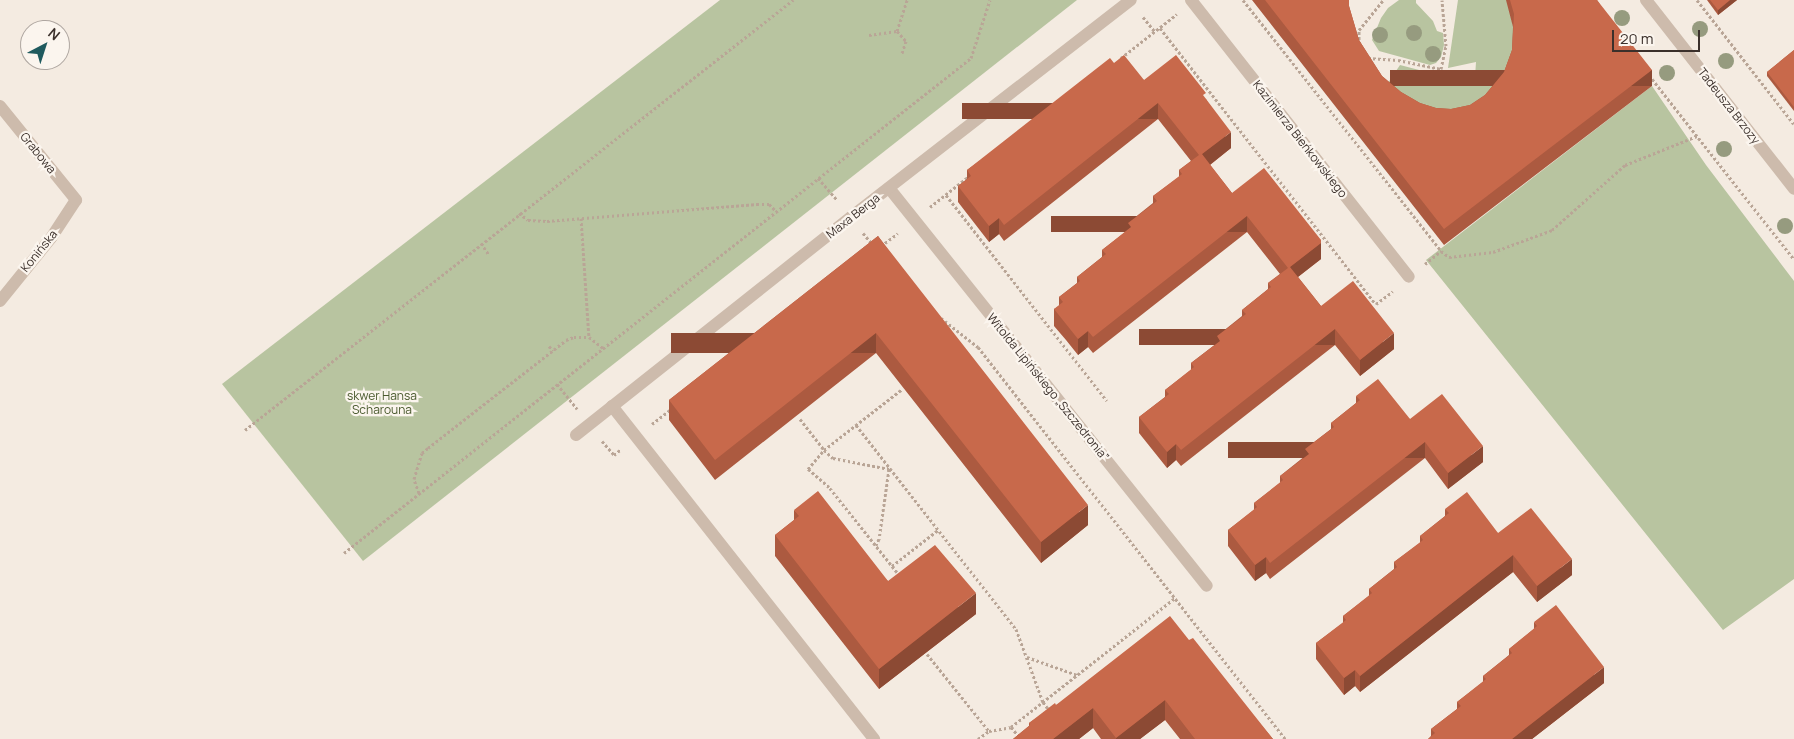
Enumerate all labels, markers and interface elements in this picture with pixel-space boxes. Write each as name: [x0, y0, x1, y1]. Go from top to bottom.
north arrow: [20, 20, 70, 70]
scale bar: [1614, 20, 1702, 52]
text: N: [44, 23, 64, 44]
text: 20 m: [1620, 28, 1653, 49]
street label: Tadeusza Brzozy: [1695, 65, 1763, 147]
street label: Kazimierza Bieńkowskiego: [1250, 78, 1350, 200]
street label: Grabowa: [17, 130, 59, 176]
street label: Maxa Berga: [823, 191, 883, 241]
street label: Konińska: [18, 227, 60, 275]
street label: Witolda Lipińskiego „Szczedronia”: [984, 310, 1112, 464]
park label: skwer Hansa Scharouna: [347, 389, 417, 417]

